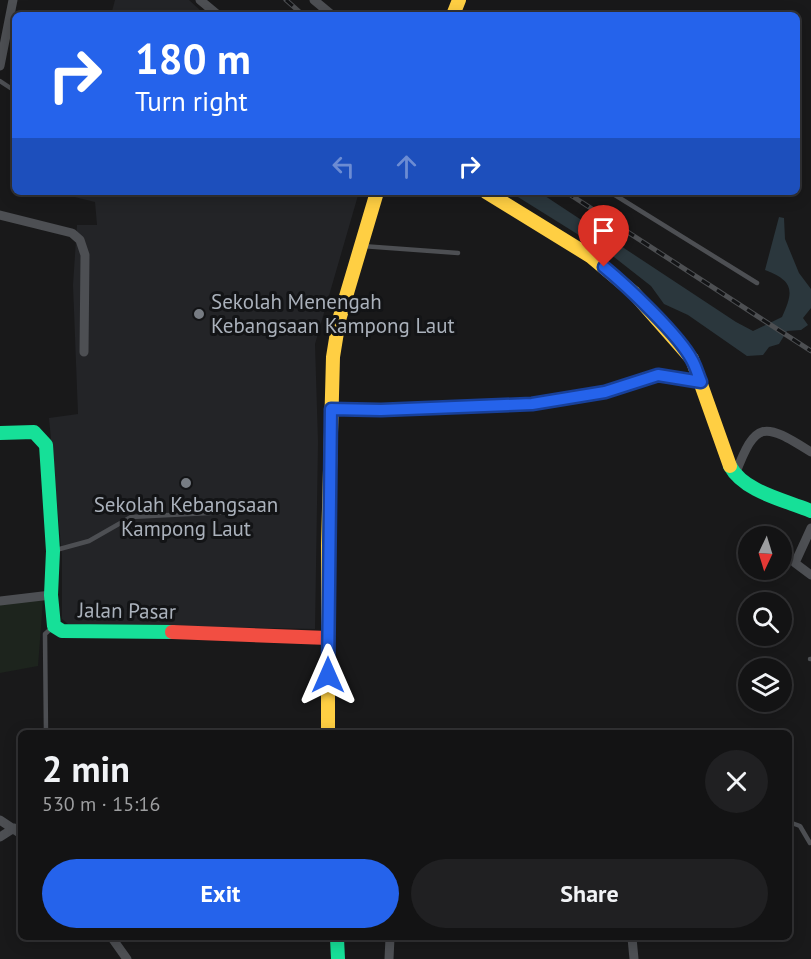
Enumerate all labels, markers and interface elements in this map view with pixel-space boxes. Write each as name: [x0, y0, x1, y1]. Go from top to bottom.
text: 180 m: [135, 31, 251, 86]
icon: right: [36, 36, 114, 114]
text: Turn right: [135, 84, 248, 118]
icon: left: [327, 150, 360, 183]
icon: ahead: [390, 150, 423, 183]
icon: right: [453, 150, 486, 183]
pin: [578, 205, 629, 267]
icon: arrive: [587, 214, 620, 247]
place label: Sekolah Menengah Kebangsaan Kampong Laut: [211, 288, 455, 339]
marker: Sekolah Menengah Kebangsaan Kampong Laut: [192, 307, 206, 321]
marker: Sekolah Kebangsaan Kampong Laut: [179, 476, 193, 490]
place label: Sekolah Kebangsaan Kampong Laut: [94, 491, 278, 542]
north arrow: [738, 526, 792, 580]
map controls: [738, 526, 792, 712]
button: search: [738, 592, 792, 646]
street label: Jalan Pasar: [77, 596, 176, 625]
position arrow: [296, 643, 360, 707]
button: layers: [738, 658, 792, 712]
text: 2 min: [42, 745, 130, 792]
button: close: [705, 750, 768, 813]
text: 530 m · 15:16: [42, 791, 160, 817]
button: Exit: [42, 859, 399, 928]
button: Share: [411, 859, 768, 928]

